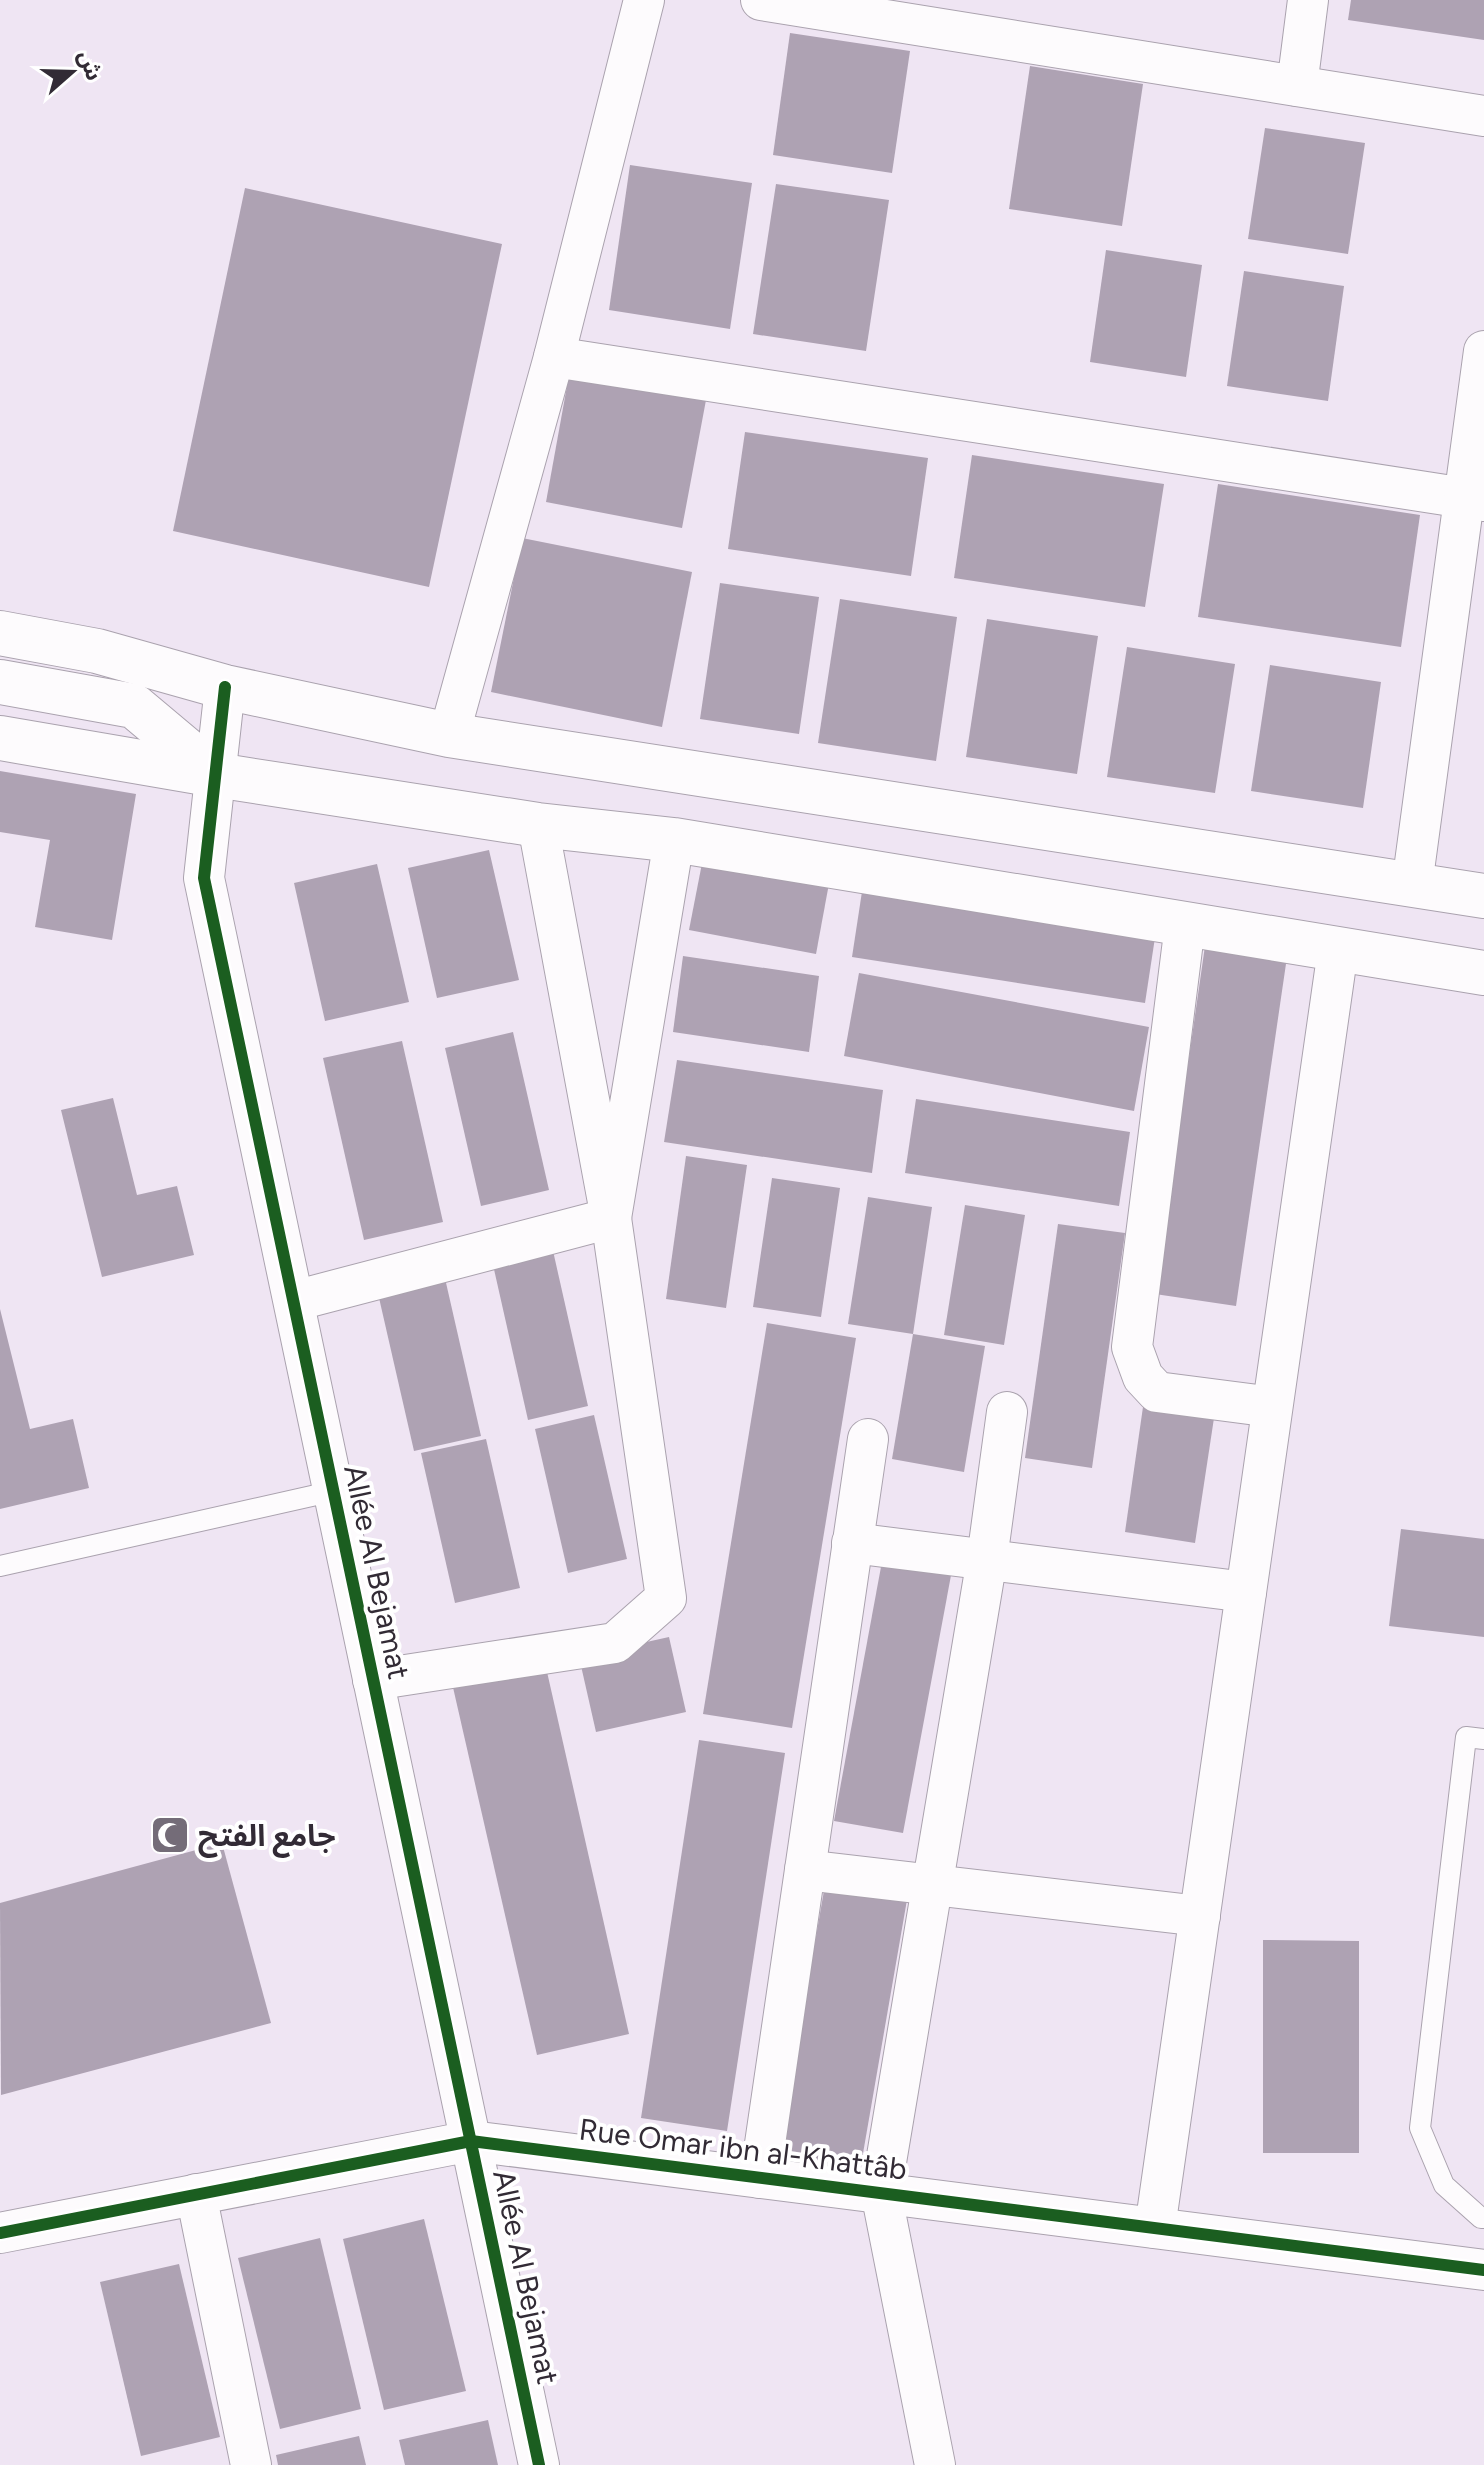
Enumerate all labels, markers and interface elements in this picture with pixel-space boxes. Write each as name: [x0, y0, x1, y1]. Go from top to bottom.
north arrow: [32, 32, 112, 112]
text: ش: [72, 47, 108, 84]
street label: Allée Al Bejamat: [336, 1461, 418, 1683]
mosque icon: جامع الفتح: [149, 1814, 191, 1856]
place label: جامع الفتح: [198, 1817, 336, 1858]
street label: Rue Omar ibn al-Khattâb: [577, 2111, 909, 2187]
street label: Allée Al Bejamat: [485, 2166, 567, 2388]

